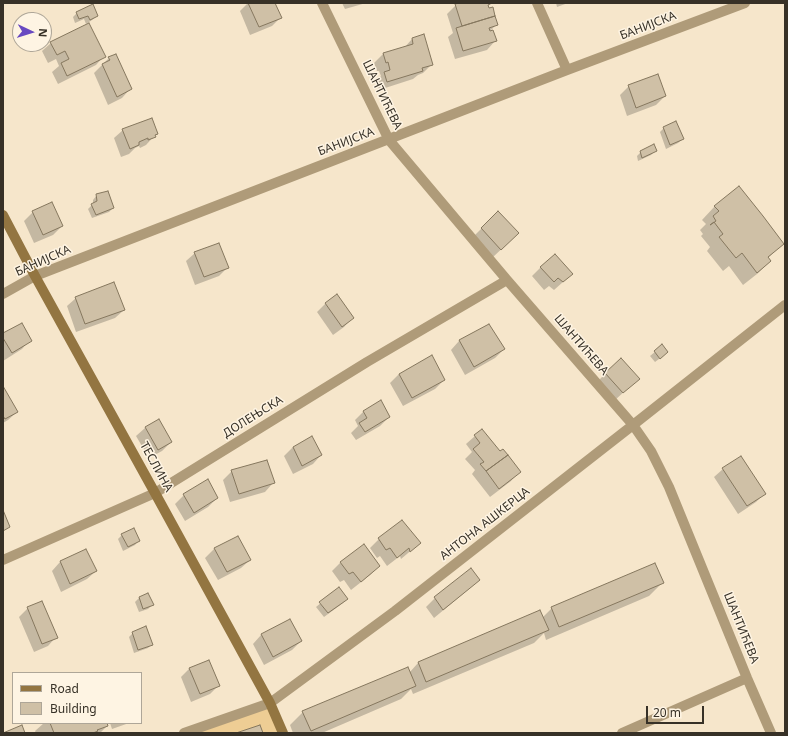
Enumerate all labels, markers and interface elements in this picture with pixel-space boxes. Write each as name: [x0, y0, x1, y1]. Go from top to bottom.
street label: БАНИЈСКА: [618, 9, 678, 43]
north arrow: [12, 12, 52, 52]
text: N: [36, 28, 51, 38]
street label: ШАНТИЋЕВА: [359, 58, 405, 132]
street label: БАНИЈСКА: [316, 125, 376, 159]
street label: БАНИЈСКА: [13, 242, 73, 280]
street label: ШАНТИЋЕВА: [551, 312, 611, 378]
street label: ДОЛЕЊСКА: [220, 393, 286, 441]
street label: ТЕСЛИНА: [136, 439, 176, 495]
street label: АНТОНА АШКЕРЦА: [437, 485, 533, 563]
street label: ШАНТИЋЕВА: [720, 590, 762, 666]
legend: [12, 672, 142, 724]
text: Road: [50, 680, 79, 697]
scale bar: [648, 698, 706, 724]
text: Building: [50, 700, 97, 717]
text: 20 m: [653, 704, 681, 721]

